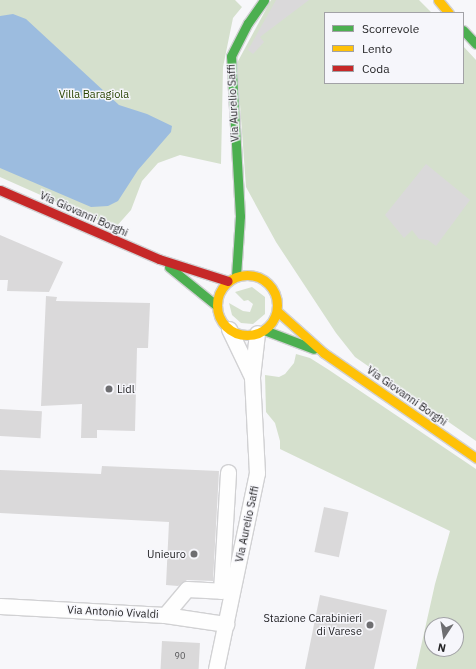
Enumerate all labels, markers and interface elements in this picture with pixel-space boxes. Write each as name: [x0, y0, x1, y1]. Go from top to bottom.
legend: [324, 12, 464, 84]
text: Scorrevole: [362, 21, 419, 36]
text: Lento: [362, 41, 392, 56]
text: Coda: [362, 61, 390, 76]
street label: Via Aurelio Saffi: [224, 64, 242, 142]
park label: Villa Baragiola: [59, 87, 129, 101]
street label: Via Giovanni Borghi: [38, 189, 130, 239]
street label: Via Giovanni Borghi: [364, 363, 450, 429]
place label: Lidl: [117, 382, 135, 396]
marker: Lidl: [104, 384, 114, 394]
street label: Via Aurelio Saffi: [232, 485, 262, 563]
place label: Unieuro: [147, 547, 186, 561]
marker: Unieuro: [189, 549, 199, 559]
street label: Via Antonio Vivaldi: [67, 603, 159, 621]
place label: Stazione Carabinieri di Varese: [263, 612, 362, 638]
north arrow: [424, 617, 464, 657]
marker: Stazione Carabinieri di Varese: [365, 620, 375, 630]
text: N: [436, 640, 447, 655]
house number: 90: [175, 651, 185, 661]

